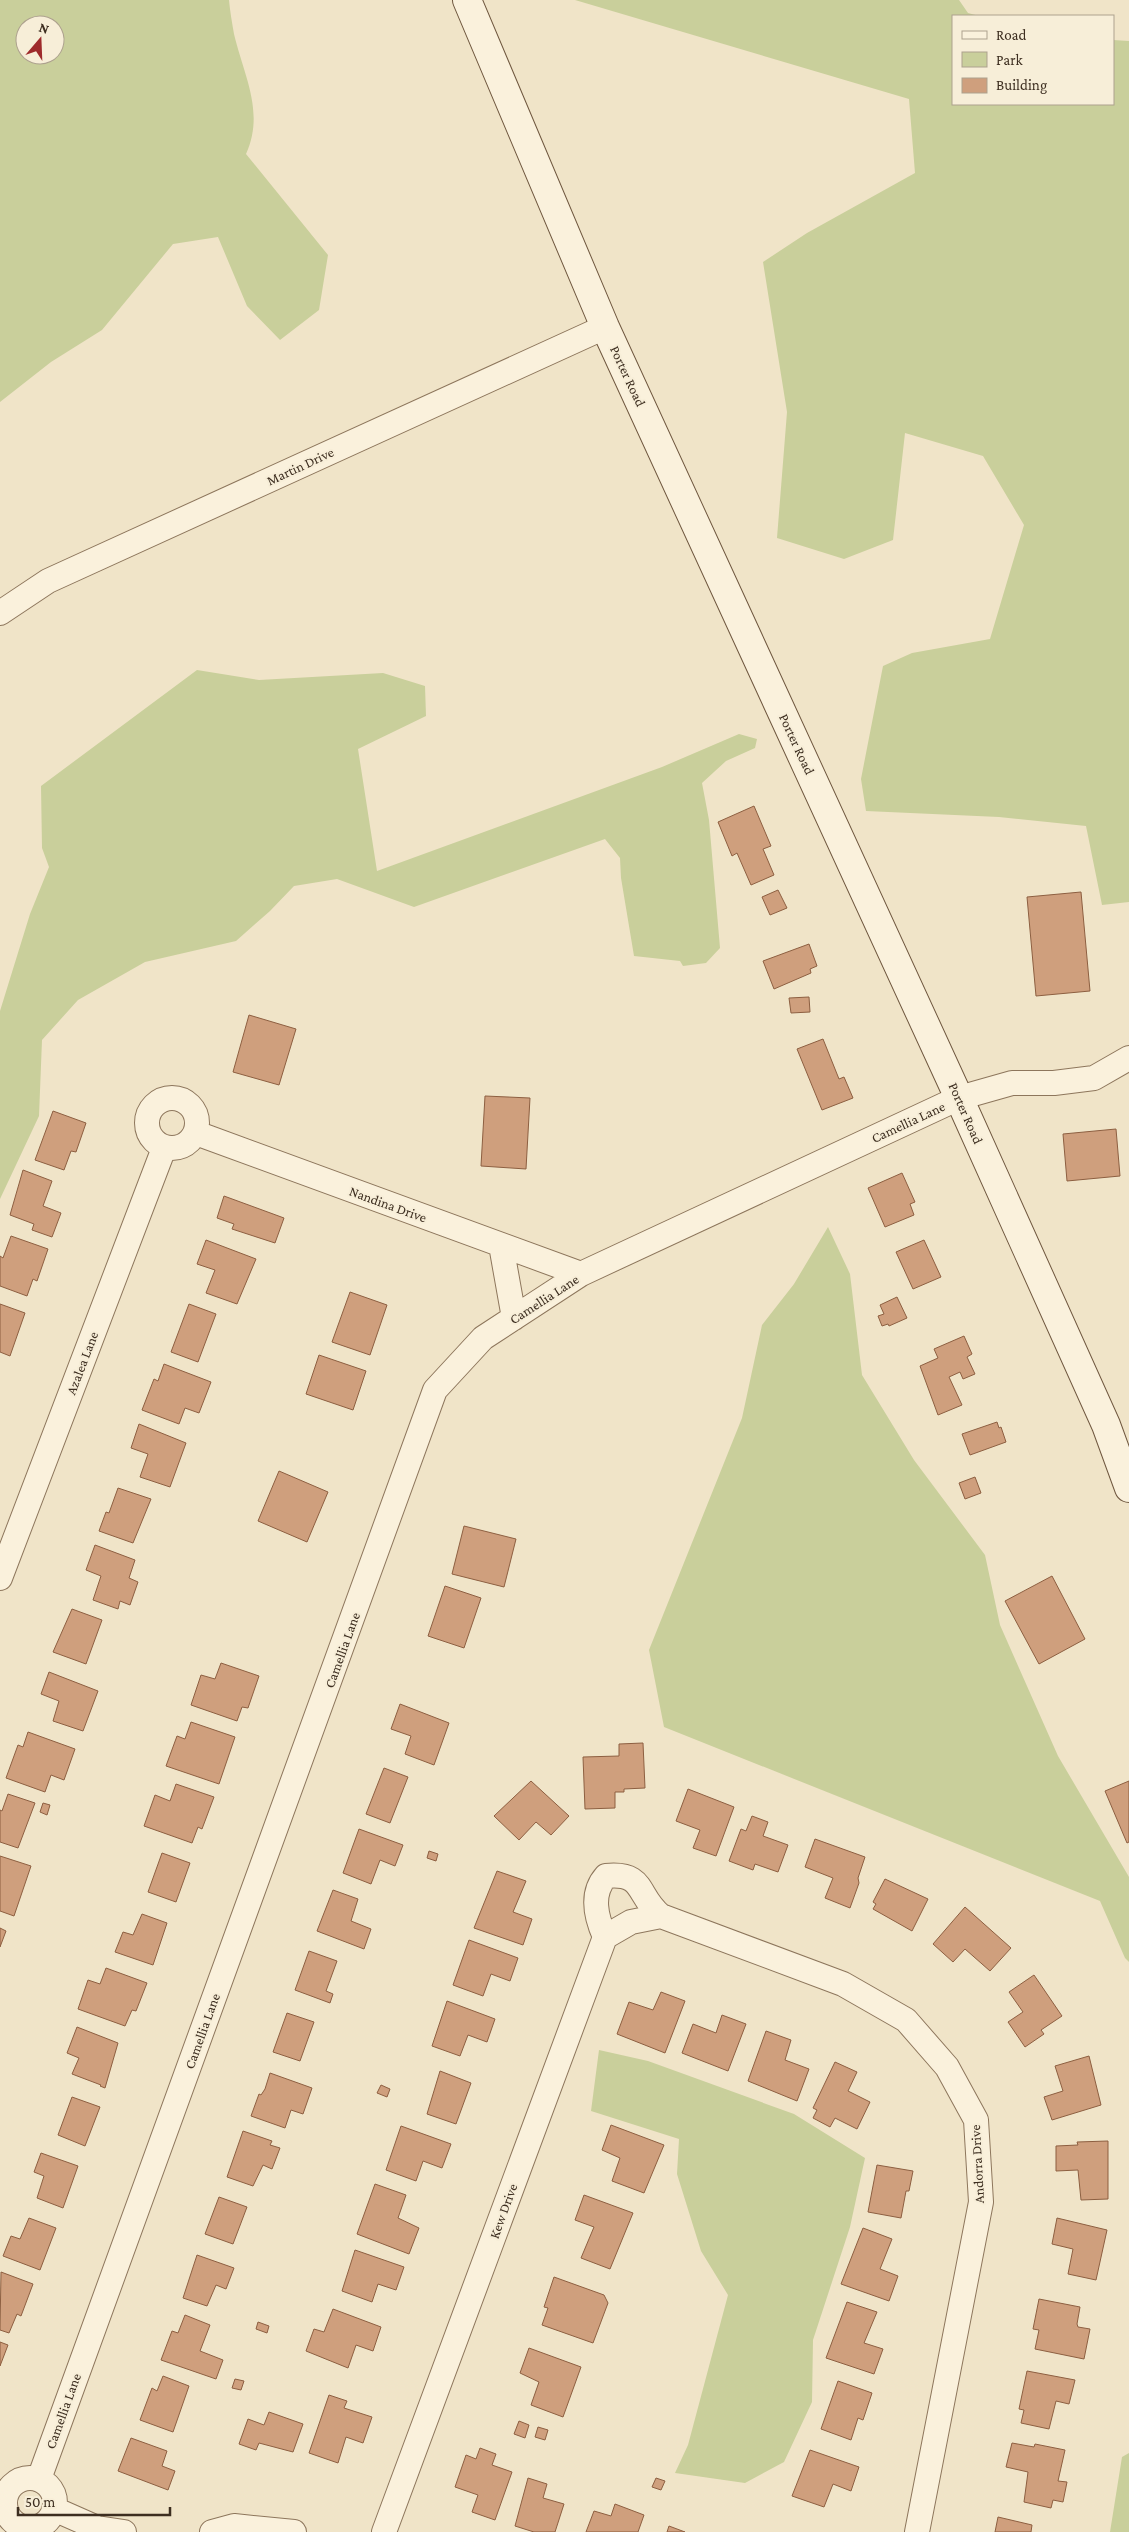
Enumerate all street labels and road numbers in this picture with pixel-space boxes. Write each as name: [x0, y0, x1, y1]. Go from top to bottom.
street label: Porter Road: [607, 343, 649, 410]
street label: Martin Drive: [264, 444, 336, 488]
street label: Porter Road: [776, 711, 818, 778]
street label: Porter Road: [945, 1080, 987, 1147]
street label: Camellia Lane: [869, 1098, 947, 1146]
street label: Nandina Drive: [347, 1183, 429, 1225]
street label: Camellia Lane: [506, 1271, 582, 1327]
street label: Azalea Lane: [63, 1329, 101, 1397]
street label: Camellia Lane: [321, 1610, 363, 1690]
street label: Camellia Lane: [181, 1991, 223, 2071]
street label: Andorra Drive: [967, 2124, 987, 2204]
street label: Kew Drive: [486, 2181, 520, 2241]
street label: Camellia Lane: [42, 2371, 84, 2451]

